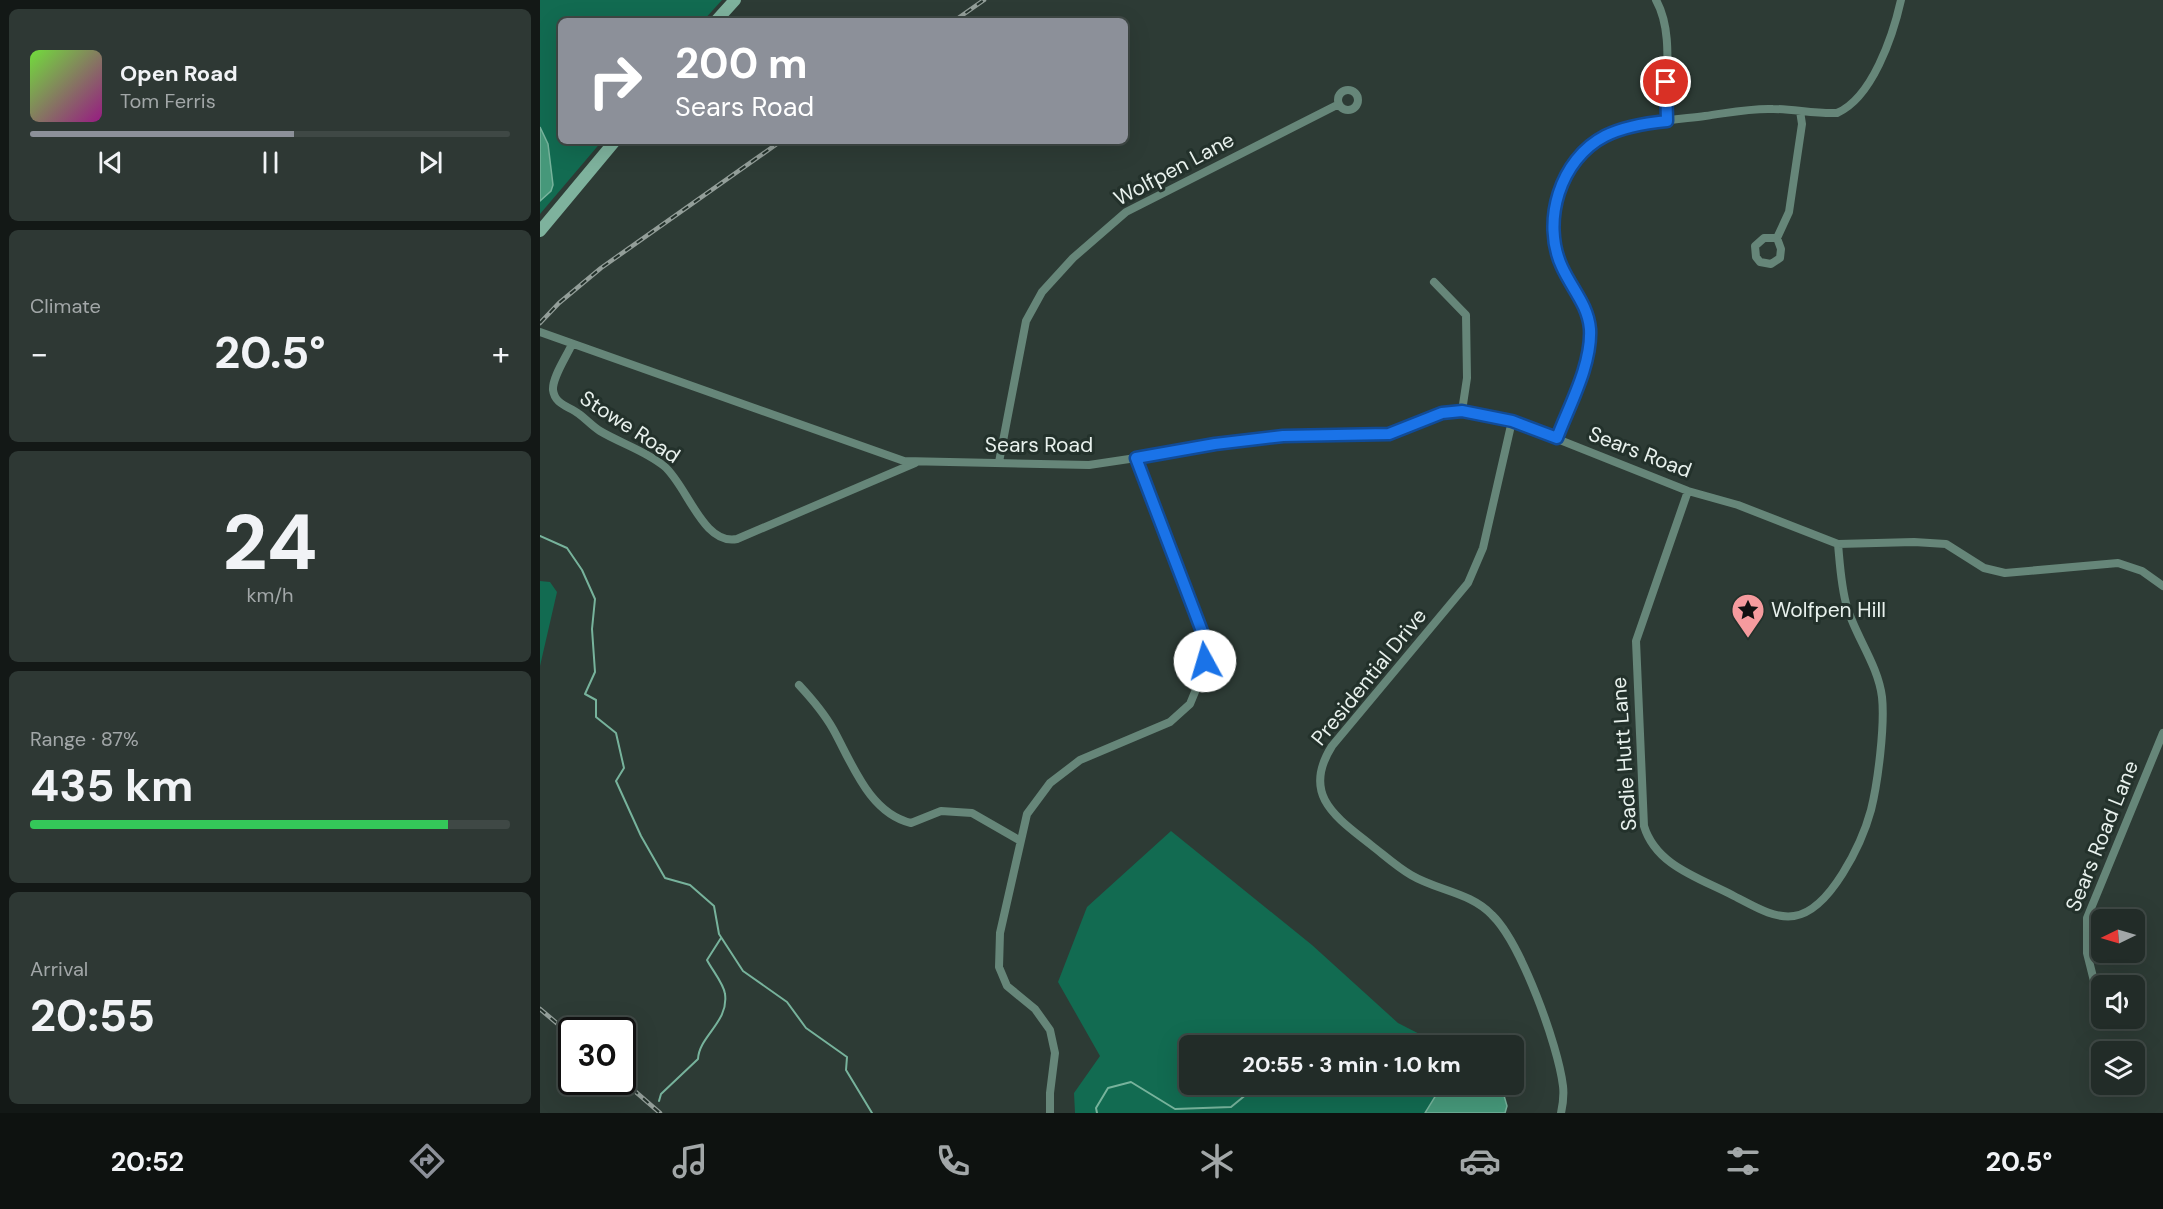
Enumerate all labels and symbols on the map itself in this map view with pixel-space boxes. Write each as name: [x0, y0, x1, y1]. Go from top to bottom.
pin: [1640, 56, 1691, 107]
street label: Wolfpen Lane: [1109, 125, 1239, 213]
street label: Stowe Road: [574, 384, 686, 470]
street label: Sears Road: [1584, 420, 1696, 484]
street label: Sears Road: [985, 431, 1093, 459]
place icon: Wolfpen Hill: [1730, 592, 1766, 639]
place label: Wolfpen Hill: [1771, 596, 1886, 624]
street label: Presidential Drive: [1305, 603, 1433, 751]
position arrow: [1173, 629, 1237, 693]
street label: Sadie Hutt Lane: [1605, 676, 1643, 832]
street label: Sears Road Lane: [2059, 756, 2145, 916]
north arrow: [2091, 909, 2145, 963]
speed limit sign: 30: [558, 1017, 636, 1095]

